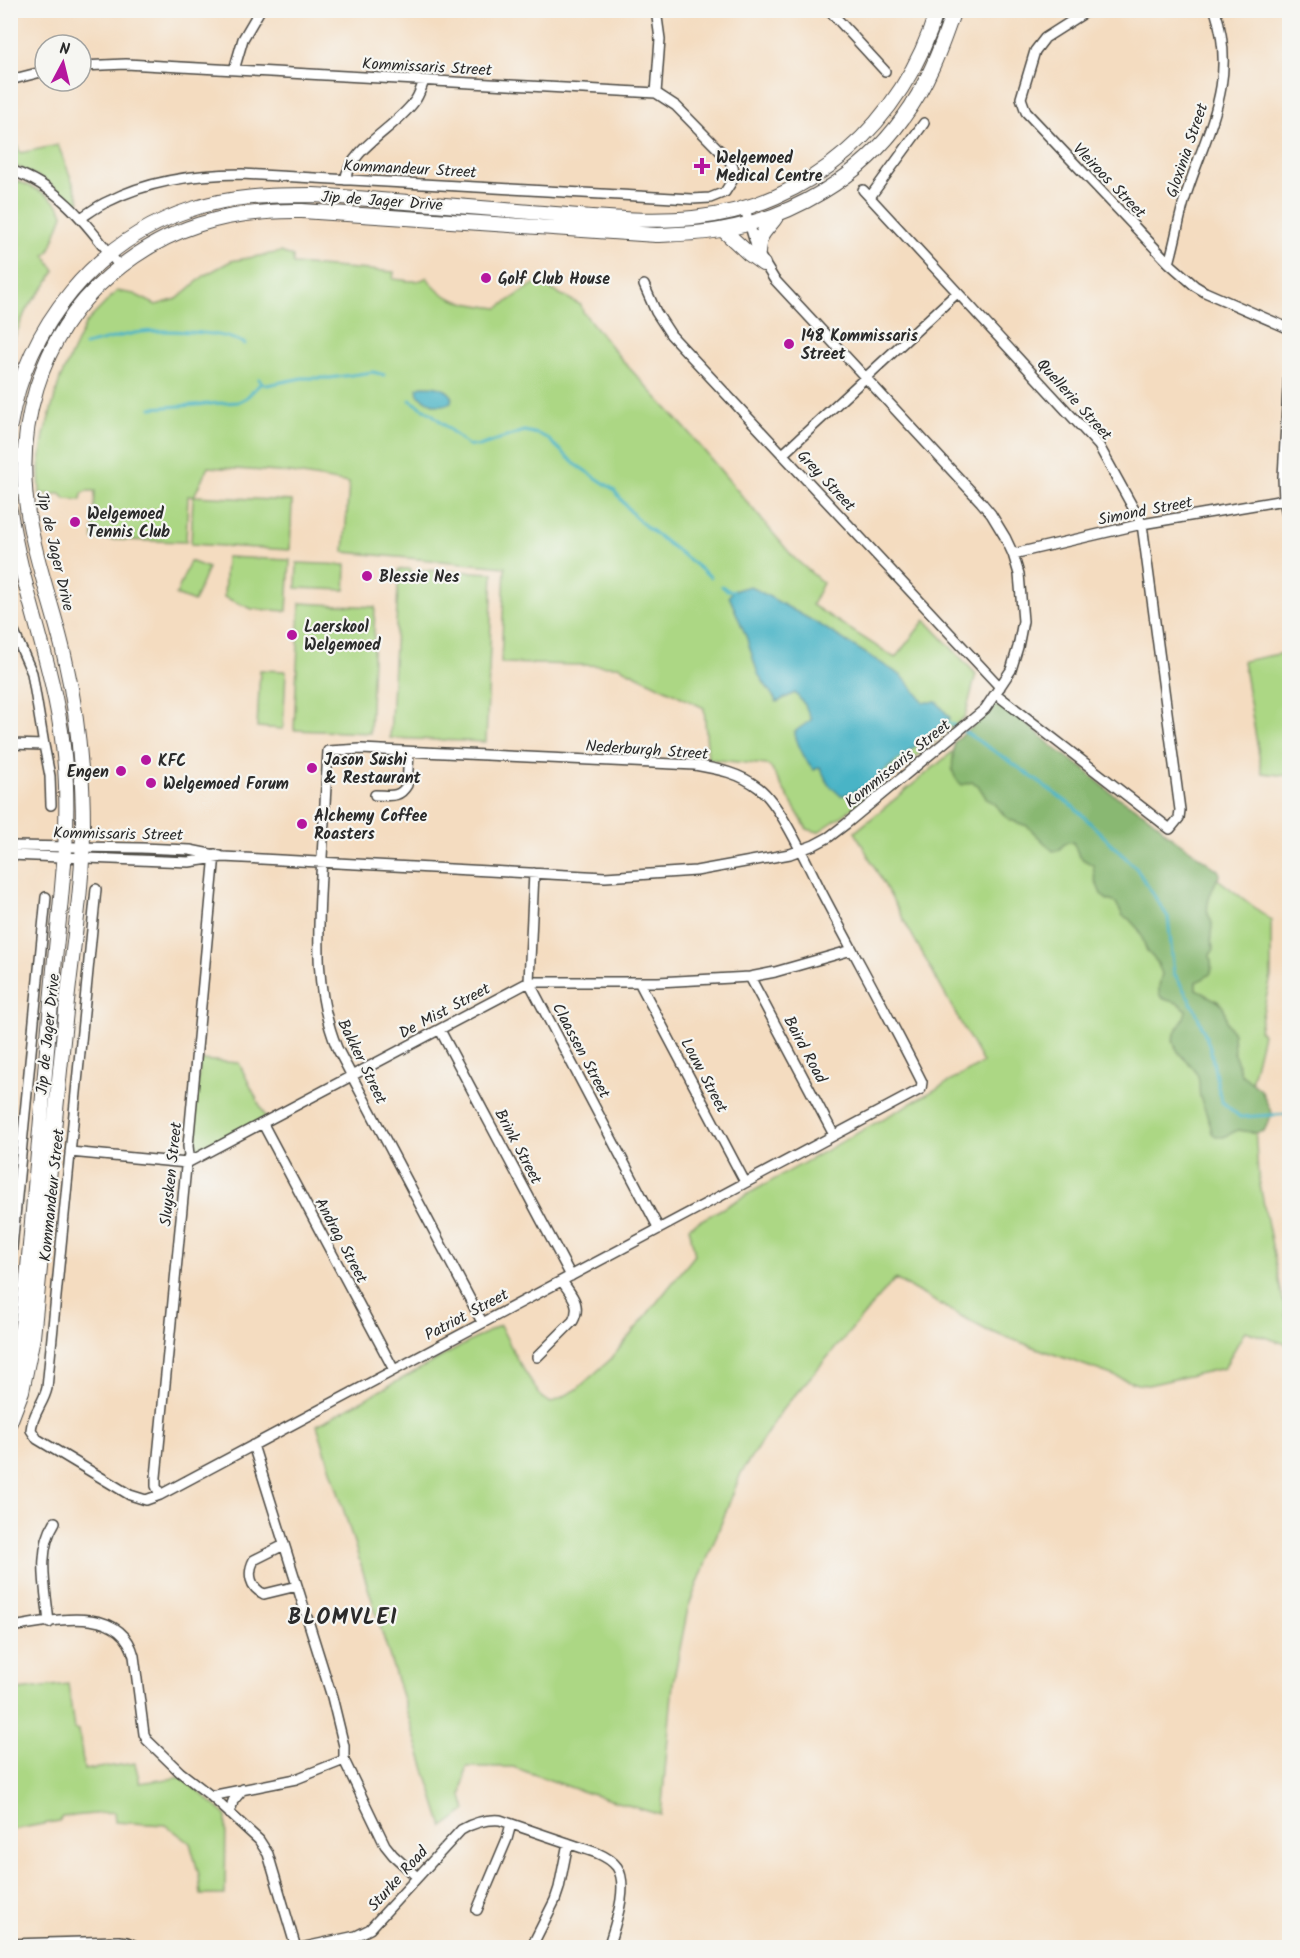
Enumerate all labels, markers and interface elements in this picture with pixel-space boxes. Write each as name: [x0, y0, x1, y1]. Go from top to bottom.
north arrow: [33, 33, 93, 93]
text: N: [58, 37, 71, 63]
street label: Kommissaris Street: [361, 52, 493, 83]
street label: Gloxinia Street: [1160, 99, 1216, 201]
street label: Vleiroos Street: [1066, 137, 1152, 225]
place label: Welgemoed Medical Centre: [716, 146, 823, 189]
street label: Kommandeur Street: [343, 154, 478, 186]
marker: Welgemoed Medical Centre: [693, 157, 711, 175]
street label: Jip de Jager Drive: [320, 185, 444, 218]
place label: Golf Club House: [498, 267, 610, 292]
marker: Golf Club House: [479, 271, 493, 285]
place label: 148 Kommissaris Street: [801, 324, 919, 367]
marker: 148 Kommissaris Street: [782, 337, 796, 351]
street label: Quellerie Street: [1030, 353, 1118, 447]
street label: Grey Street: [791, 444, 862, 518]
street label: Jip de Jager Drive: [29, 489, 80, 614]
street label: Simond Street: [1096, 490, 1195, 533]
place label: Welgemoed Tennis Club: [87, 502, 170, 545]
marker: Welgemoed Tennis Club: [68, 515, 82, 529]
place label: Blessie Nes: [379, 565, 460, 590]
marker: Blessie Nes: [360, 569, 374, 583]
place label: Laerskool Welgemoed: [304, 615, 381, 658]
marker: Laerskool Welgemoed: [285, 628, 299, 642]
street label: Kommissaris Street: [840, 713, 957, 815]
street label: Nederburgh Street: [585, 734, 710, 767]
place label: Jason Sushi & Restaurant: [324, 748, 422, 791]
place label: KFC: [158, 749, 186, 774]
marker: KFC: [139, 753, 153, 767]
place label: Engen: [67, 760, 109, 785]
marker: Jason Sushi & Restaurant: [305, 761, 319, 775]
marker: Engen: [114, 764, 128, 778]
place label: Welgemoed Forum: [163, 772, 289, 797]
marker: Welgemoed Forum: [144, 776, 158, 790]
place label: Alchemy Coffee Roasters: [314, 804, 427, 847]
marker: Alchemy Coffee Roasters: [295, 817, 309, 831]
street label: Kommissaris Street: [53, 821, 184, 848]
street label: Jip de Jager Drive: [30, 972, 67, 1096]
street label: De Mist Street: [395, 976, 496, 1046]
street label: Claassen Street: [545, 999, 617, 1104]
street label: Baird Road: [776, 1011, 833, 1089]
street label: Bakker Street: [330, 1015, 393, 1109]
street label: Louw Street: [674, 1034, 734, 1118]
street label: Brink Street: [487, 1104, 548, 1190]
street label: Sluysken Street: [154, 1120, 189, 1228]
street label: Kommandeur Street: [33, 1127, 72, 1263]
street label: Andrag Street: [308, 1193, 374, 1289]
street label: Patriot Street: [420, 1282, 514, 1348]
district label: BLOMVLEI: [288, 1601, 398, 1636]
street label: Sturke Road: [362, 1840, 435, 1917]

